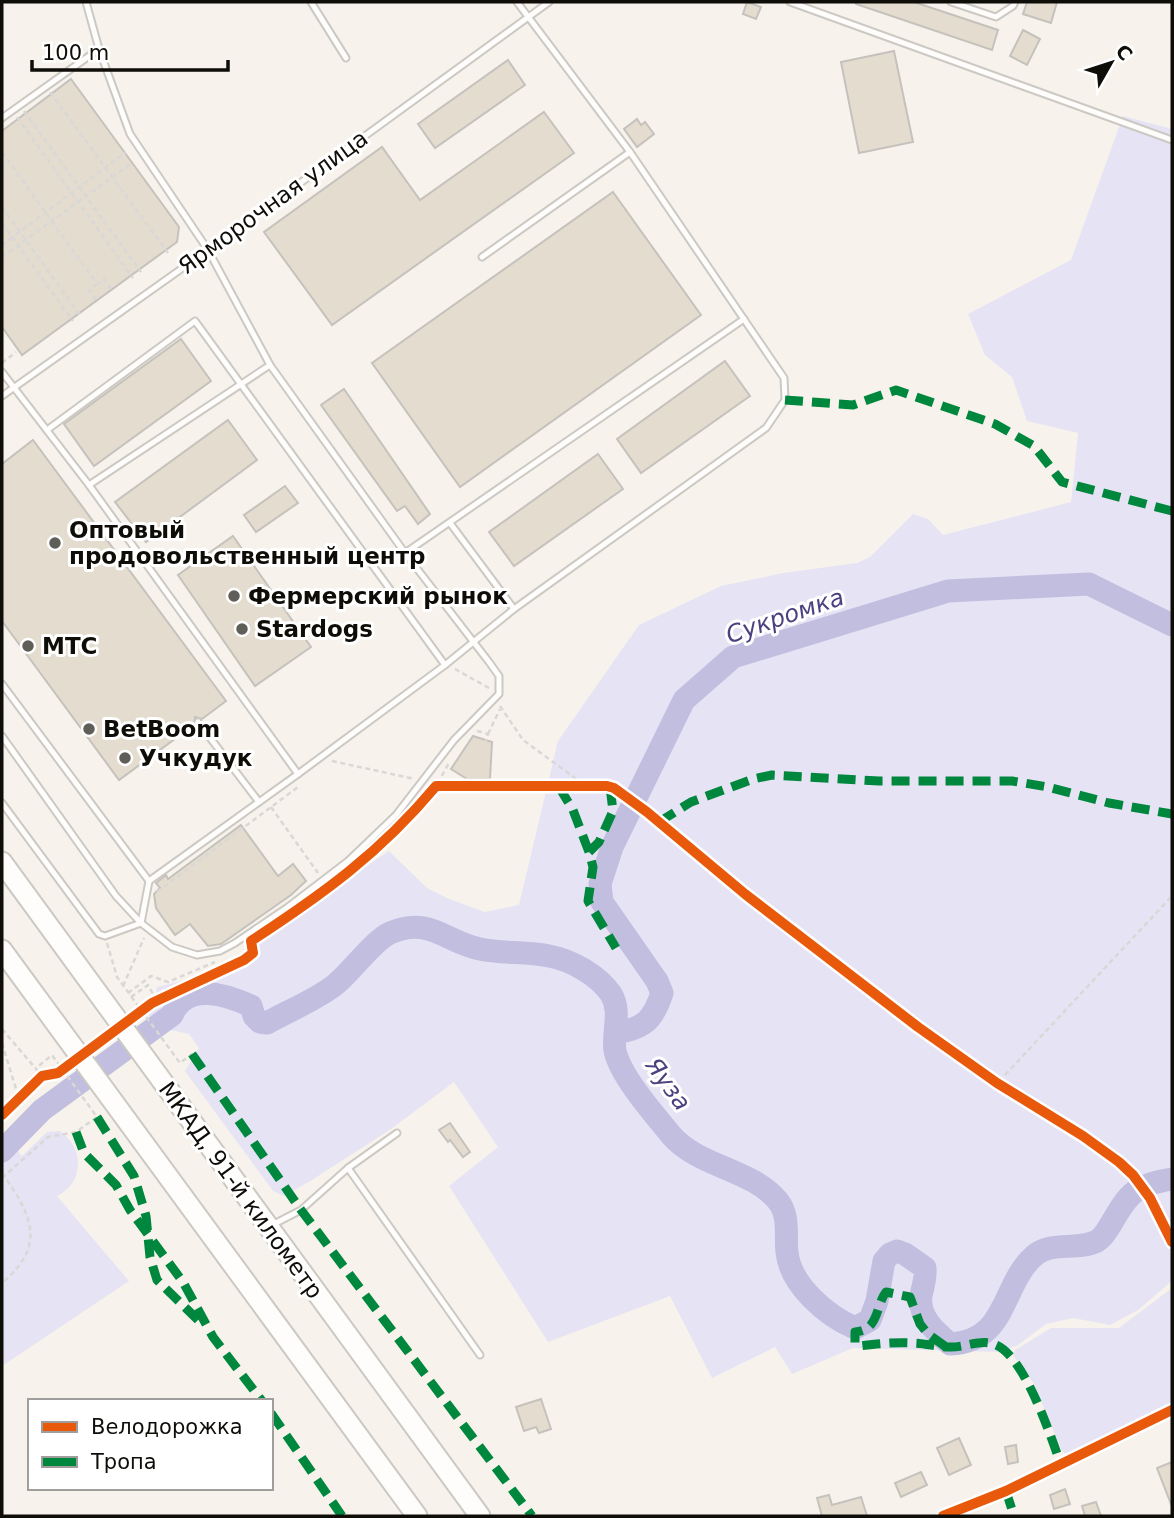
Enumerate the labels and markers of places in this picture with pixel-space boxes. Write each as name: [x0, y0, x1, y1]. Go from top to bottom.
place label: Оптовый продовольственный центр: [69, 517, 425, 569]
marker: Оптовый продовольственный центр: [47, 535, 63, 551]
place label: Фермерский рынок: [248, 583, 508, 609]
marker: Фермерский рынок: [226, 588, 242, 604]
place label: Stardogs: [256, 616, 373, 642]
marker: Stardogs: [234, 621, 250, 637]
place label: МТС: [42, 633, 97, 659]
marker: МТС: [20, 638, 36, 654]
place label: BetBoom: [103, 716, 220, 742]
marker: BetBoom: [81, 721, 97, 737]
place label: Учкудук: [139, 745, 253, 771]
marker: Учкудук: [117, 750, 133, 766]

